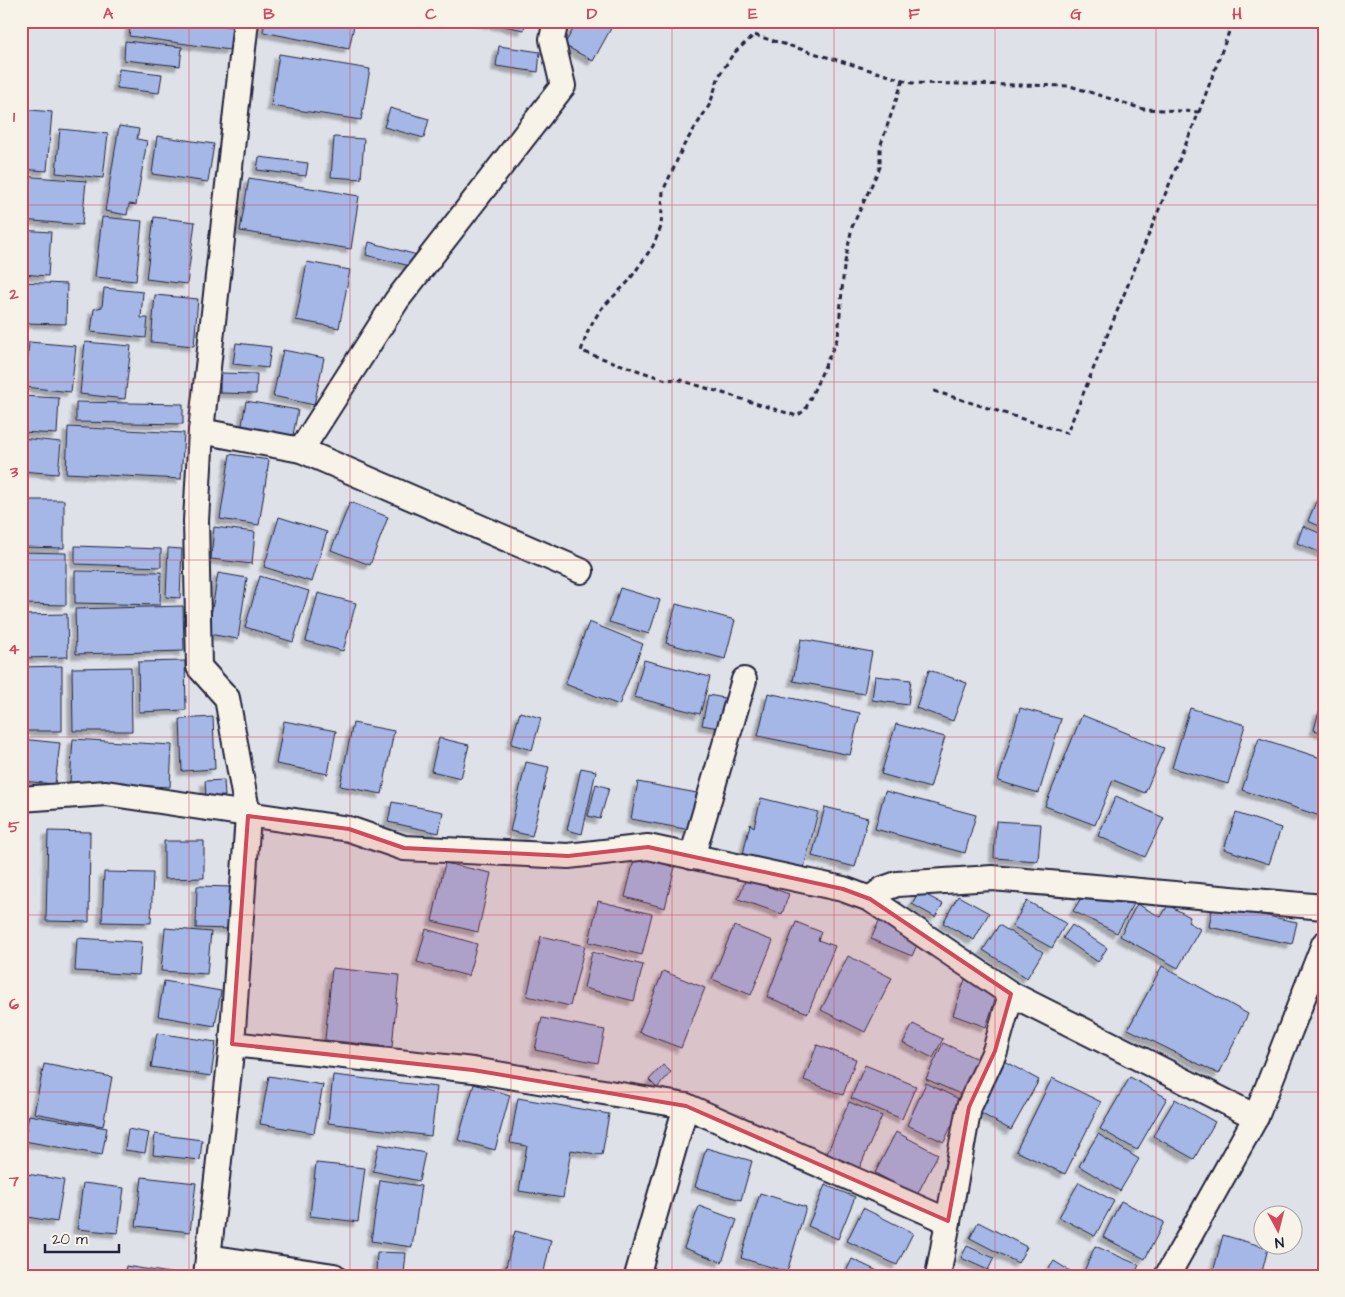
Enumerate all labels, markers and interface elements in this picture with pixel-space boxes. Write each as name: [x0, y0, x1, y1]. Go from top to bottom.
text: A: [103, 3, 114, 25]
text: B: [263, 3, 275, 25]
text: C: [425, 3, 437, 25]
text: D: [587, 3, 598, 25]
text: E: [748, 3, 758, 25]
text: F: [908, 3, 920, 25]
text: G: [1070, 3, 1082, 25]
text: H: [1232, 3, 1242, 25]
text: 1: [13, 106, 16, 128]
text: 2: [8, 283, 19, 305]
text: 3: [9, 461, 19, 483]
text: 4: [9, 638, 20, 660]
text: 5: [8, 816, 20, 838]
text: 6: [9, 993, 19, 1015]
text: 7: [8, 1170, 19, 1192]
north arrow: [1252, 1204, 1302, 1254]
scale bar: [45, 1222, 119, 1254]
text: 20 m: [52, 1229, 88, 1250]
text: N: [1274, 1231, 1285, 1252]

